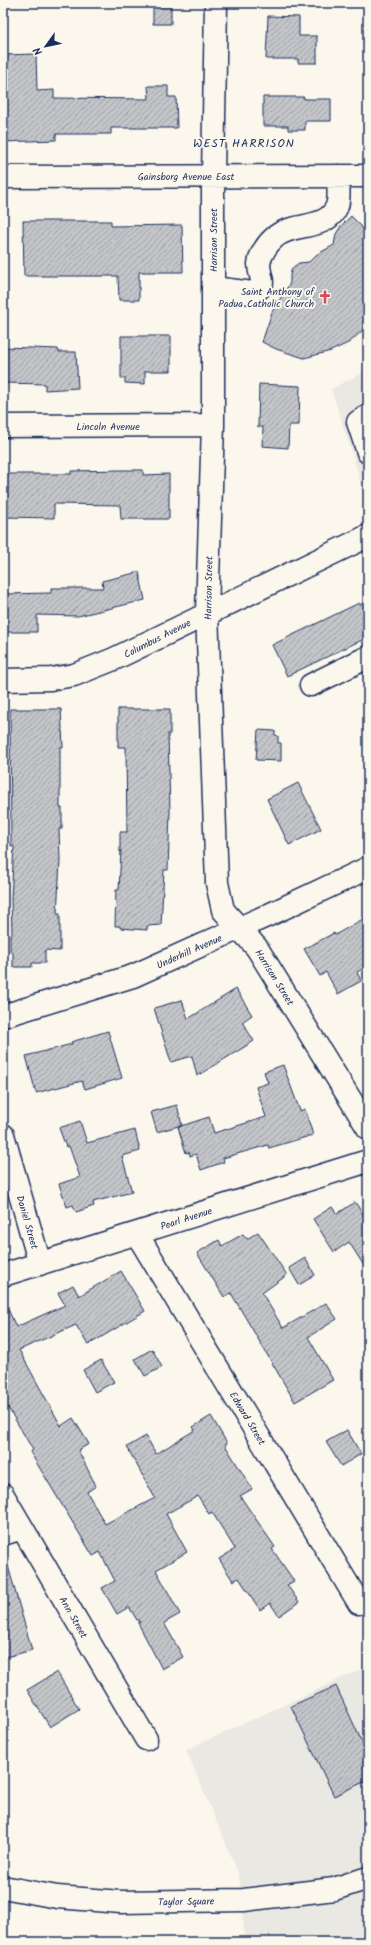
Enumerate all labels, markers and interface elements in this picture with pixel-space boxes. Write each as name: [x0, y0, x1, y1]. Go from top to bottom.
north arrow: [26, 26, 66, 66]
text: N: [29, 43, 48, 59]
district label: WEST HARRISON: [193, 134, 295, 153]
street label: Gainsborg Avenue East: [138, 169, 234, 185]
street label: Harrison Street: [206, 208, 222, 272]
place label: Saint Anthony of Padua Catholic Church: [218, 284, 315, 312]
church icon: Saint Anthony of Padua Catholic Church: [317, 289, 333, 305]
street label: Lincoln Avenue: [76, 419, 140, 435]
street label: Harrison Street: [200, 556, 218, 620]
street label: Columbus Avenue: [121, 615, 194, 663]
street label: Underhill Avenue: [154, 930, 225, 973]
street label: Harrison Street: [250, 946, 298, 1009]
street label: Daniel Street: [12, 1194, 42, 1251]
street label: Pearl Avenue: [158, 1203, 215, 1235]
street label: Edward Street: [225, 1389, 269, 1448]
street label: Ann Street: [55, 1594, 92, 1642]
street label: Taylor Square: [158, 1894, 215, 1910]

